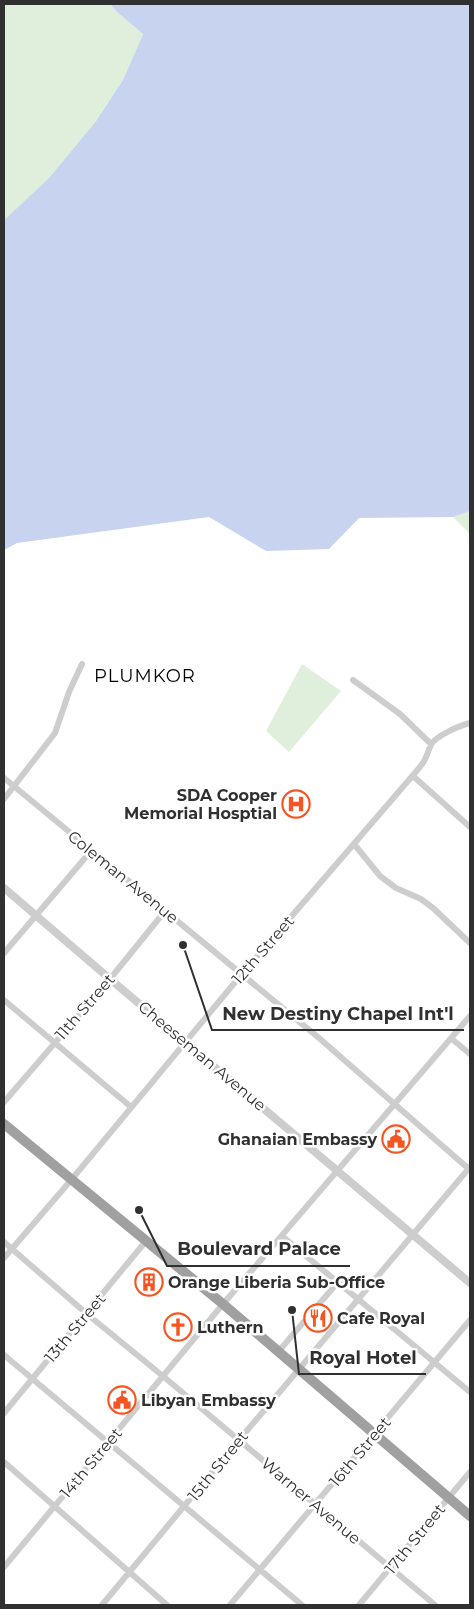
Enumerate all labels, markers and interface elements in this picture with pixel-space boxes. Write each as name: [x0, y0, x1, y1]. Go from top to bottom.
district label: PLUMKOR: [94, 665, 196, 687]
place label: SDA Cooper Memorial Hosptial: [124, 786, 277, 823]
hospital icon: SDA Cooper Memorial Hosptial: [281, 789, 311, 819]
street label: Coleman Avenue: [64, 827, 182, 927]
street label: 12th Street: [228, 911, 298, 988]
street label: 11th Street: [51, 970, 119, 1044]
street label: Cheeseman Avenue: [134, 997, 270, 1115]
callout: New Destiny Chapel Int'l: [212, 997, 464, 1030]
text: New Destiny Chapel Int'l: [222, 1003, 454, 1025]
public building icon: Ghanaian Embassy: [381, 1124, 411, 1154]
place label: Ghanaian Embassy: [218, 1130, 377, 1149]
callout: Boulevard Palace: [167, 1233, 350, 1266]
text: Boulevard Palace: [177, 1238, 341, 1260]
building icon: Orange Liberia Sub-Office: [134, 1267, 164, 1297]
place label: Orange Liberia Sub-Office: [168, 1273, 385, 1292]
street label: 13th Street: [41, 1289, 110, 1367]
restaurant icon: Cafe Royal: [303, 1303, 333, 1333]
place label: Cafe Royal: [337, 1309, 425, 1328]
church icon: Luthern: [163, 1312, 193, 1342]
place label: Luthern: [197, 1318, 264, 1337]
callout: Royal Hotel: [299, 1341, 426, 1374]
text: Royal Hotel: [309, 1347, 417, 1369]
public building icon: Libyan Embassy: [107, 1385, 137, 1415]
place label: Libyan Embassy: [141, 1391, 276, 1410]
street label: 16th Street: [325, 1413, 395, 1491]
street label: 14th Street: [56, 1423, 126, 1502]
street label: 15th Street: [184, 1427, 252, 1505]
street label: Warner Avenue: [257, 1454, 365, 1548]
street label: 17th Street: [381, 1500, 449, 1578]

